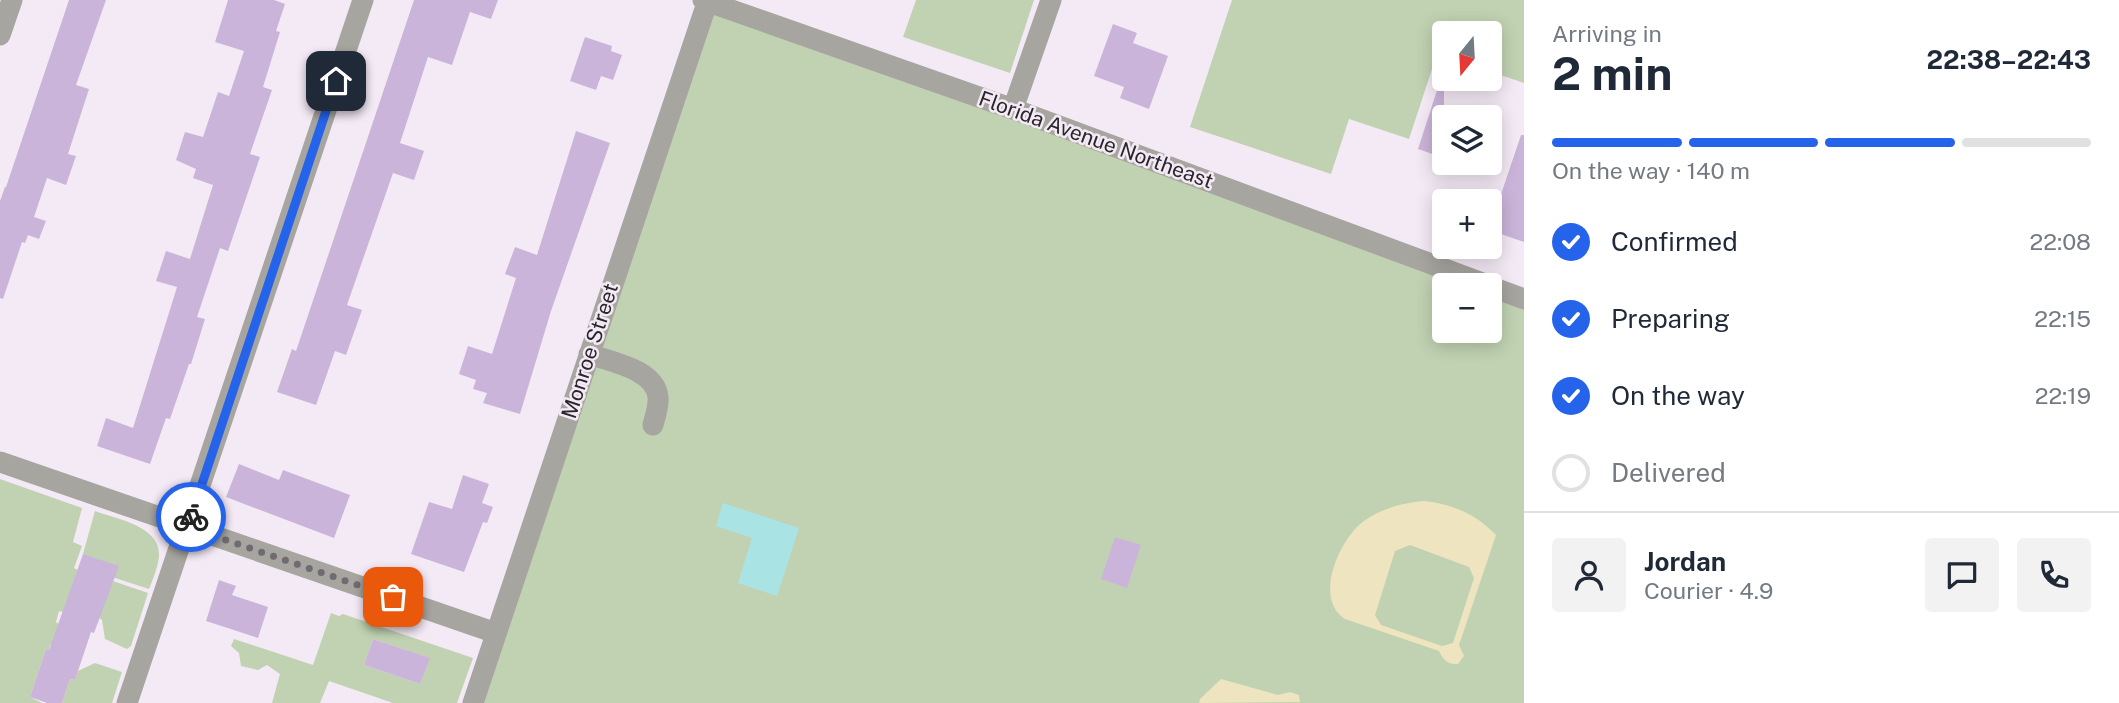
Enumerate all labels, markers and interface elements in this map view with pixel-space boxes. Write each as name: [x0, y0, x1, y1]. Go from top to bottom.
text: Arriving in: [1552, 20, 1662, 47]
north arrow: [1432, 21, 1502, 91]
map controls: [1432, 21, 1502, 343]
text: 22:38–22:43: [1927, 44, 2091, 75]
text: 2 min: [1552, 46, 1672, 100]
pin: [306, 51, 366, 111]
icon: home: [317, 62, 355, 100]
street label: Florida Avenue Northeast: [976, 85, 1217, 194]
button: layers: [1432, 105, 1502, 175]
text: On the way · 140 m: [1552, 157, 1750, 184]
button: +: [1432, 189, 1502, 259]
icon: check: [1552, 223, 1590, 261]
text: Confirmed: [1611, 226, 1738, 257]
text: 22:08: [2030, 228, 2091, 255]
button: −: [1432, 273, 1502, 343]
street label: Monroe Street: [556, 280, 623, 422]
icon: check: [1552, 300, 1590, 338]
text: Preparing: [1611, 303, 1730, 334]
text: 22:15: [2034, 305, 2091, 332]
icon: check: [1552, 377, 1590, 415]
text: On the way: [1611, 380, 1745, 411]
text: 22:19: [2035, 382, 2091, 409]
text: Delivered: [1611, 457, 1726, 488]
courier: [156, 482, 226, 552]
icon: bike: [172, 498, 210, 536]
button: person: [1552, 538, 1626, 612]
button: chat: [1925, 538, 1999, 612]
button: phone: [2017, 538, 2091, 612]
text: Jordan: [1644, 546, 1726, 577]
pin: [363, 567, 423, 627]
text: Courier · 4.9: [1644, 577, 1773, 604]
icon: bag: [374, 578, 412, 616]

